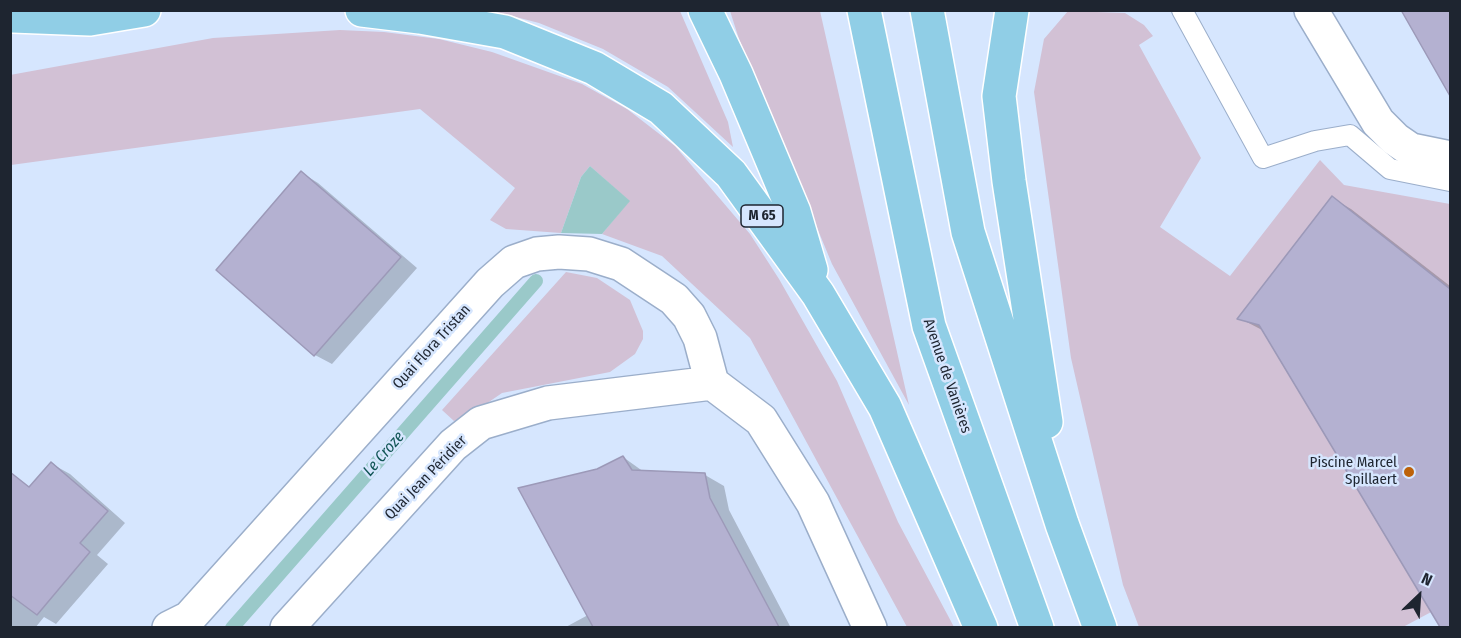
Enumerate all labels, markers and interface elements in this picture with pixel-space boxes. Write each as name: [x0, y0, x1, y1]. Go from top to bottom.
road number: M 65: [741, 205, 783, 227]
street label: Quai Flora Tristan: [389, 301, 475, 393]
street label: Avenue de Vanières: [919, 316, 975, 436]
water label: Le Croze: [359, 428, 409, 480]
street label: Quai Jean Péridier: [381, 432, 471, 524]
place label: Piscine Marcel Spillaert: [1310, 454, 1397, 489]
marker: Piscine Marcel Spillaert: [1402, 465, 1416, 479]
north arrow: [1389, 566, 1449, 626]
text: N: [1418, 569, 1435, 590]

